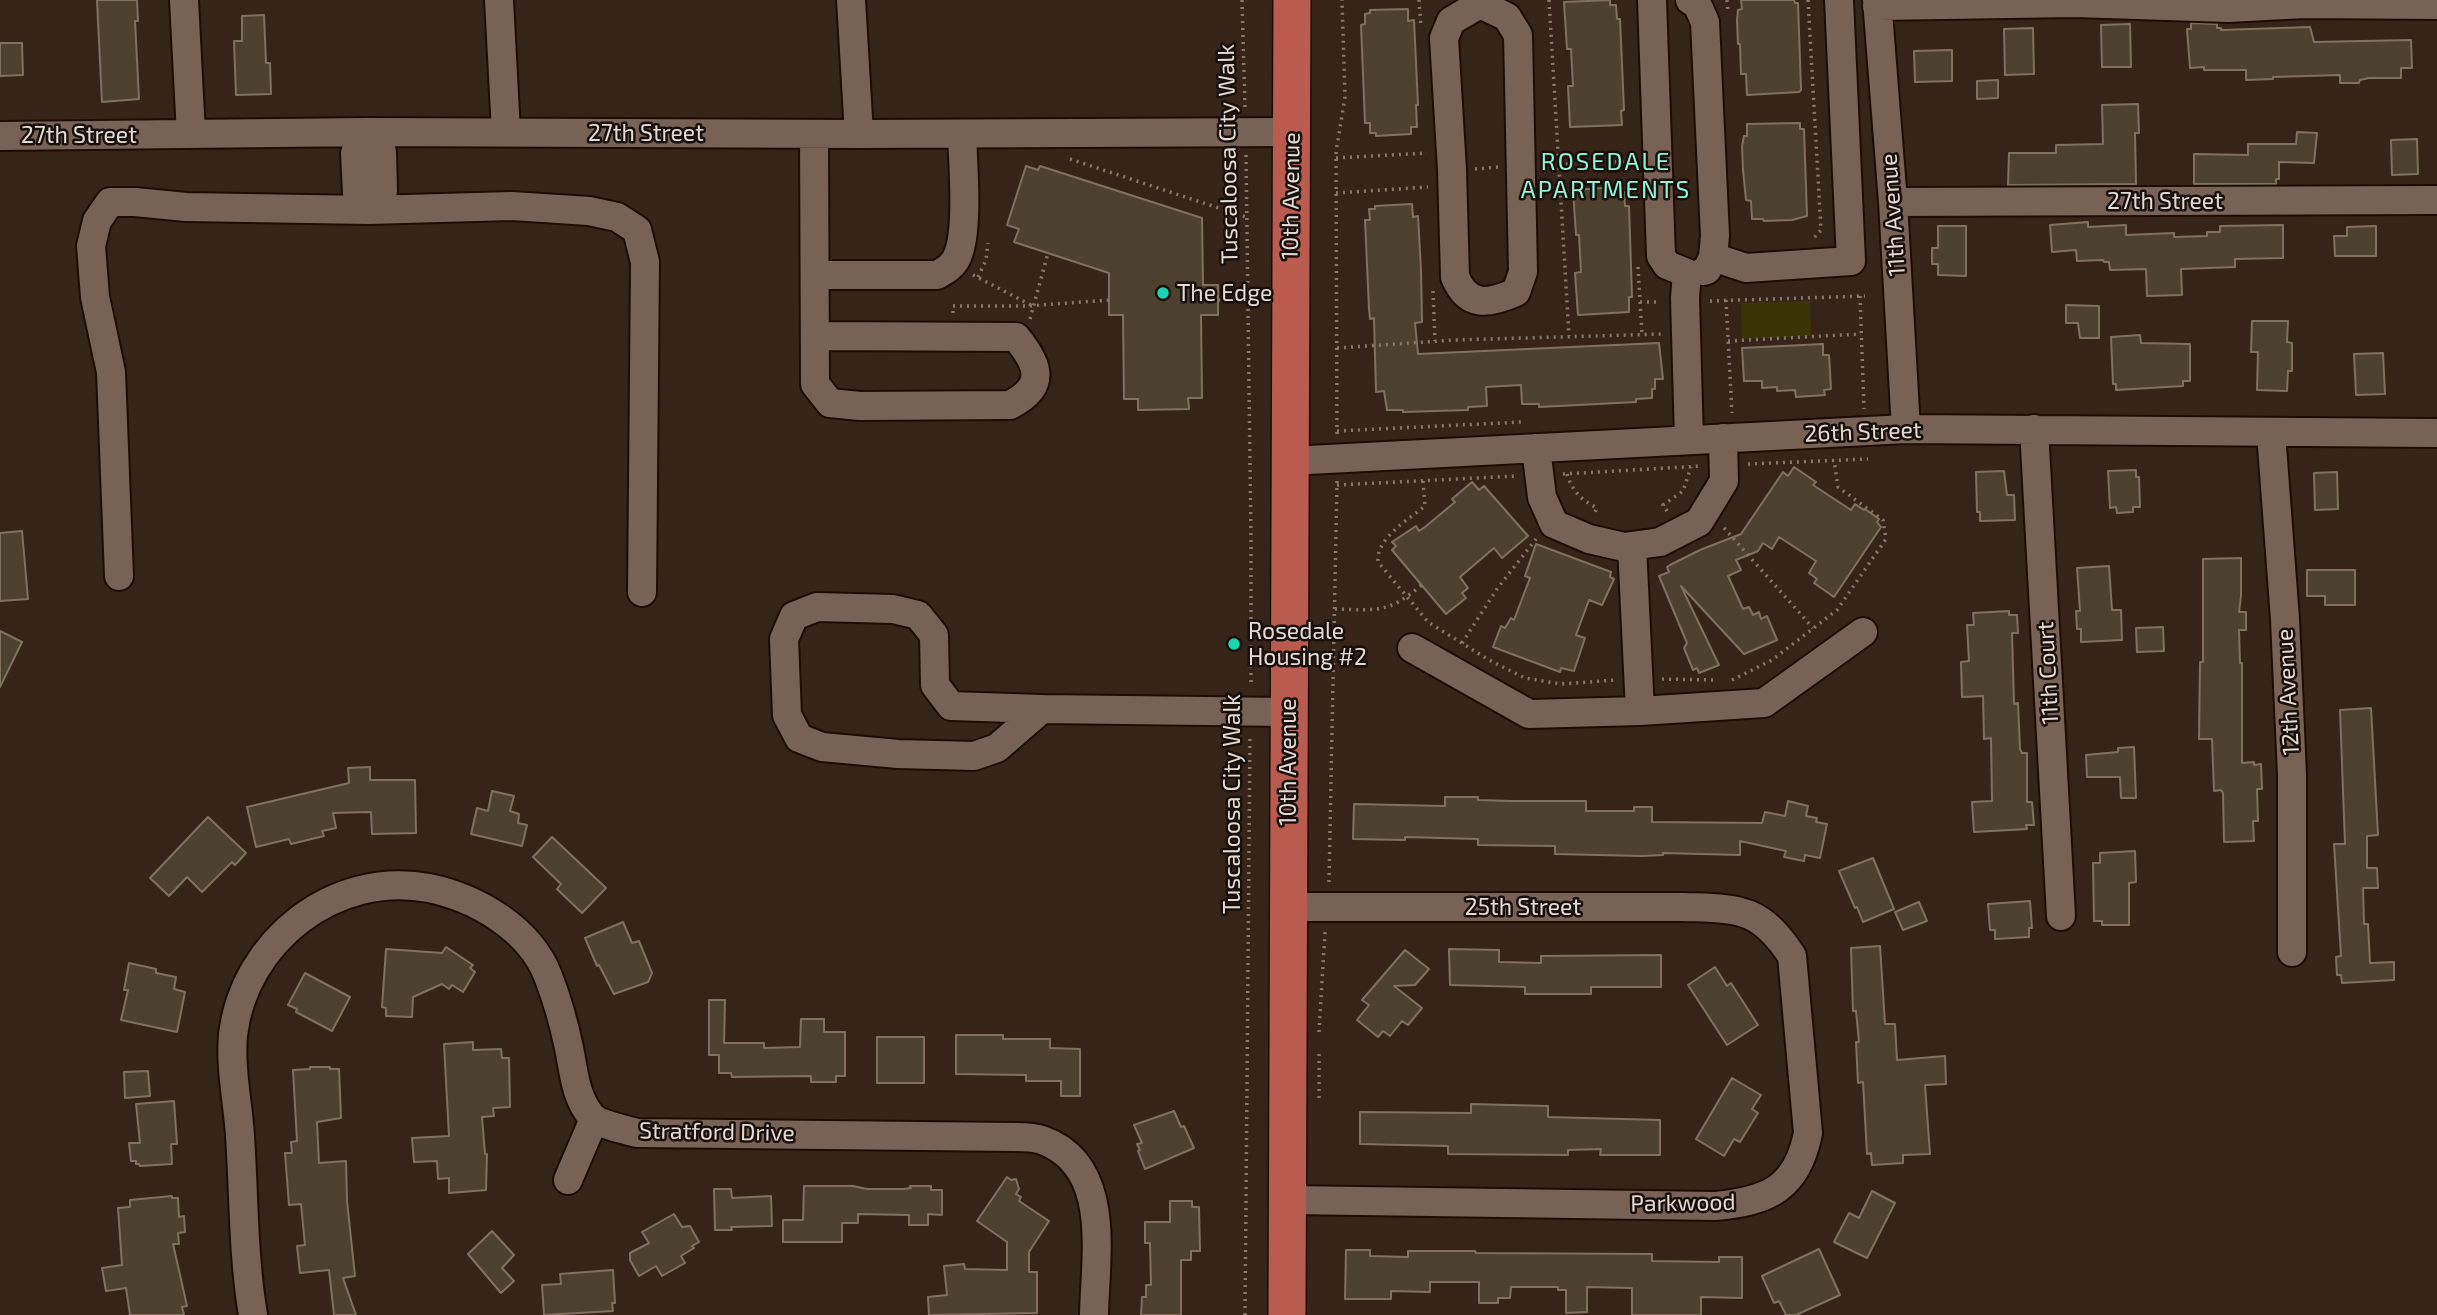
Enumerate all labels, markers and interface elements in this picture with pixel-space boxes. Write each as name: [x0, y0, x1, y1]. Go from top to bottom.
street label: Tuscaloosa City Walk: [1212, 44, 1244, 264]
street label: 27th Street: [588, 119, 704, 147]
street label: 27th Street: [21, 121, 137, 149]
street label: 10th Avenue: [1276, 132, 1306, 260]
district label: ROSEDALE APARTMENTS: [1522, 148, 1690, 204]
street label: 11th Avenue: [1875, 153, 1911, 277]
street label: 27th Street: [2107, 187, 2223, 215]
place label: The Edge: [1177, 279, 1272, 307]
marker: The Edge: [1155, 285, 1171, 301]
street label: 26th Street: [1804, 416, 1922, 448]
place label: Rosedale Housing #2: [1248, 617, 1367, 671]
street label: 11th Court: [2032, 621, 2064, 725]
street label: 12th Avenue: [2271, 628, 2305, 756]
marker: Rosedale Housing #2: [1226, 636, 1242, 652]
street label: Tuscaloosa City Walk: [1218, 694, 1246, 914]
street label: 10th Avenue: [1274, 698, 1302, 826]
street label: 25th Street: [1465, 893, 1581, 921]
street label: Stratford Drive: [639, 1117, 795, 1147]
street label: Parkwood: [1630, 1188, 1736, 1218]

